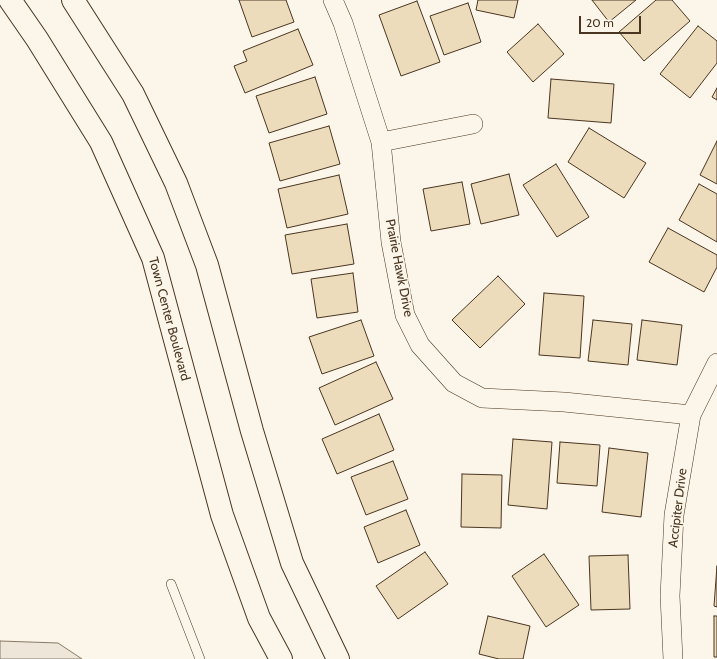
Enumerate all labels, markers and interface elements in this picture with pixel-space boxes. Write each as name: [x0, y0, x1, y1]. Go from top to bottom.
scale bar: [581, 8, 643, 34]
text: 20 m: [586, 15, 614, 30]
street label: Prairie Hawk Drive: [382, 218, 416, 318]
street label: Town Center Boulevard: [145, 255, 193, 383]
street label: Accipiter Drive: [665, 468, 691, 548]

